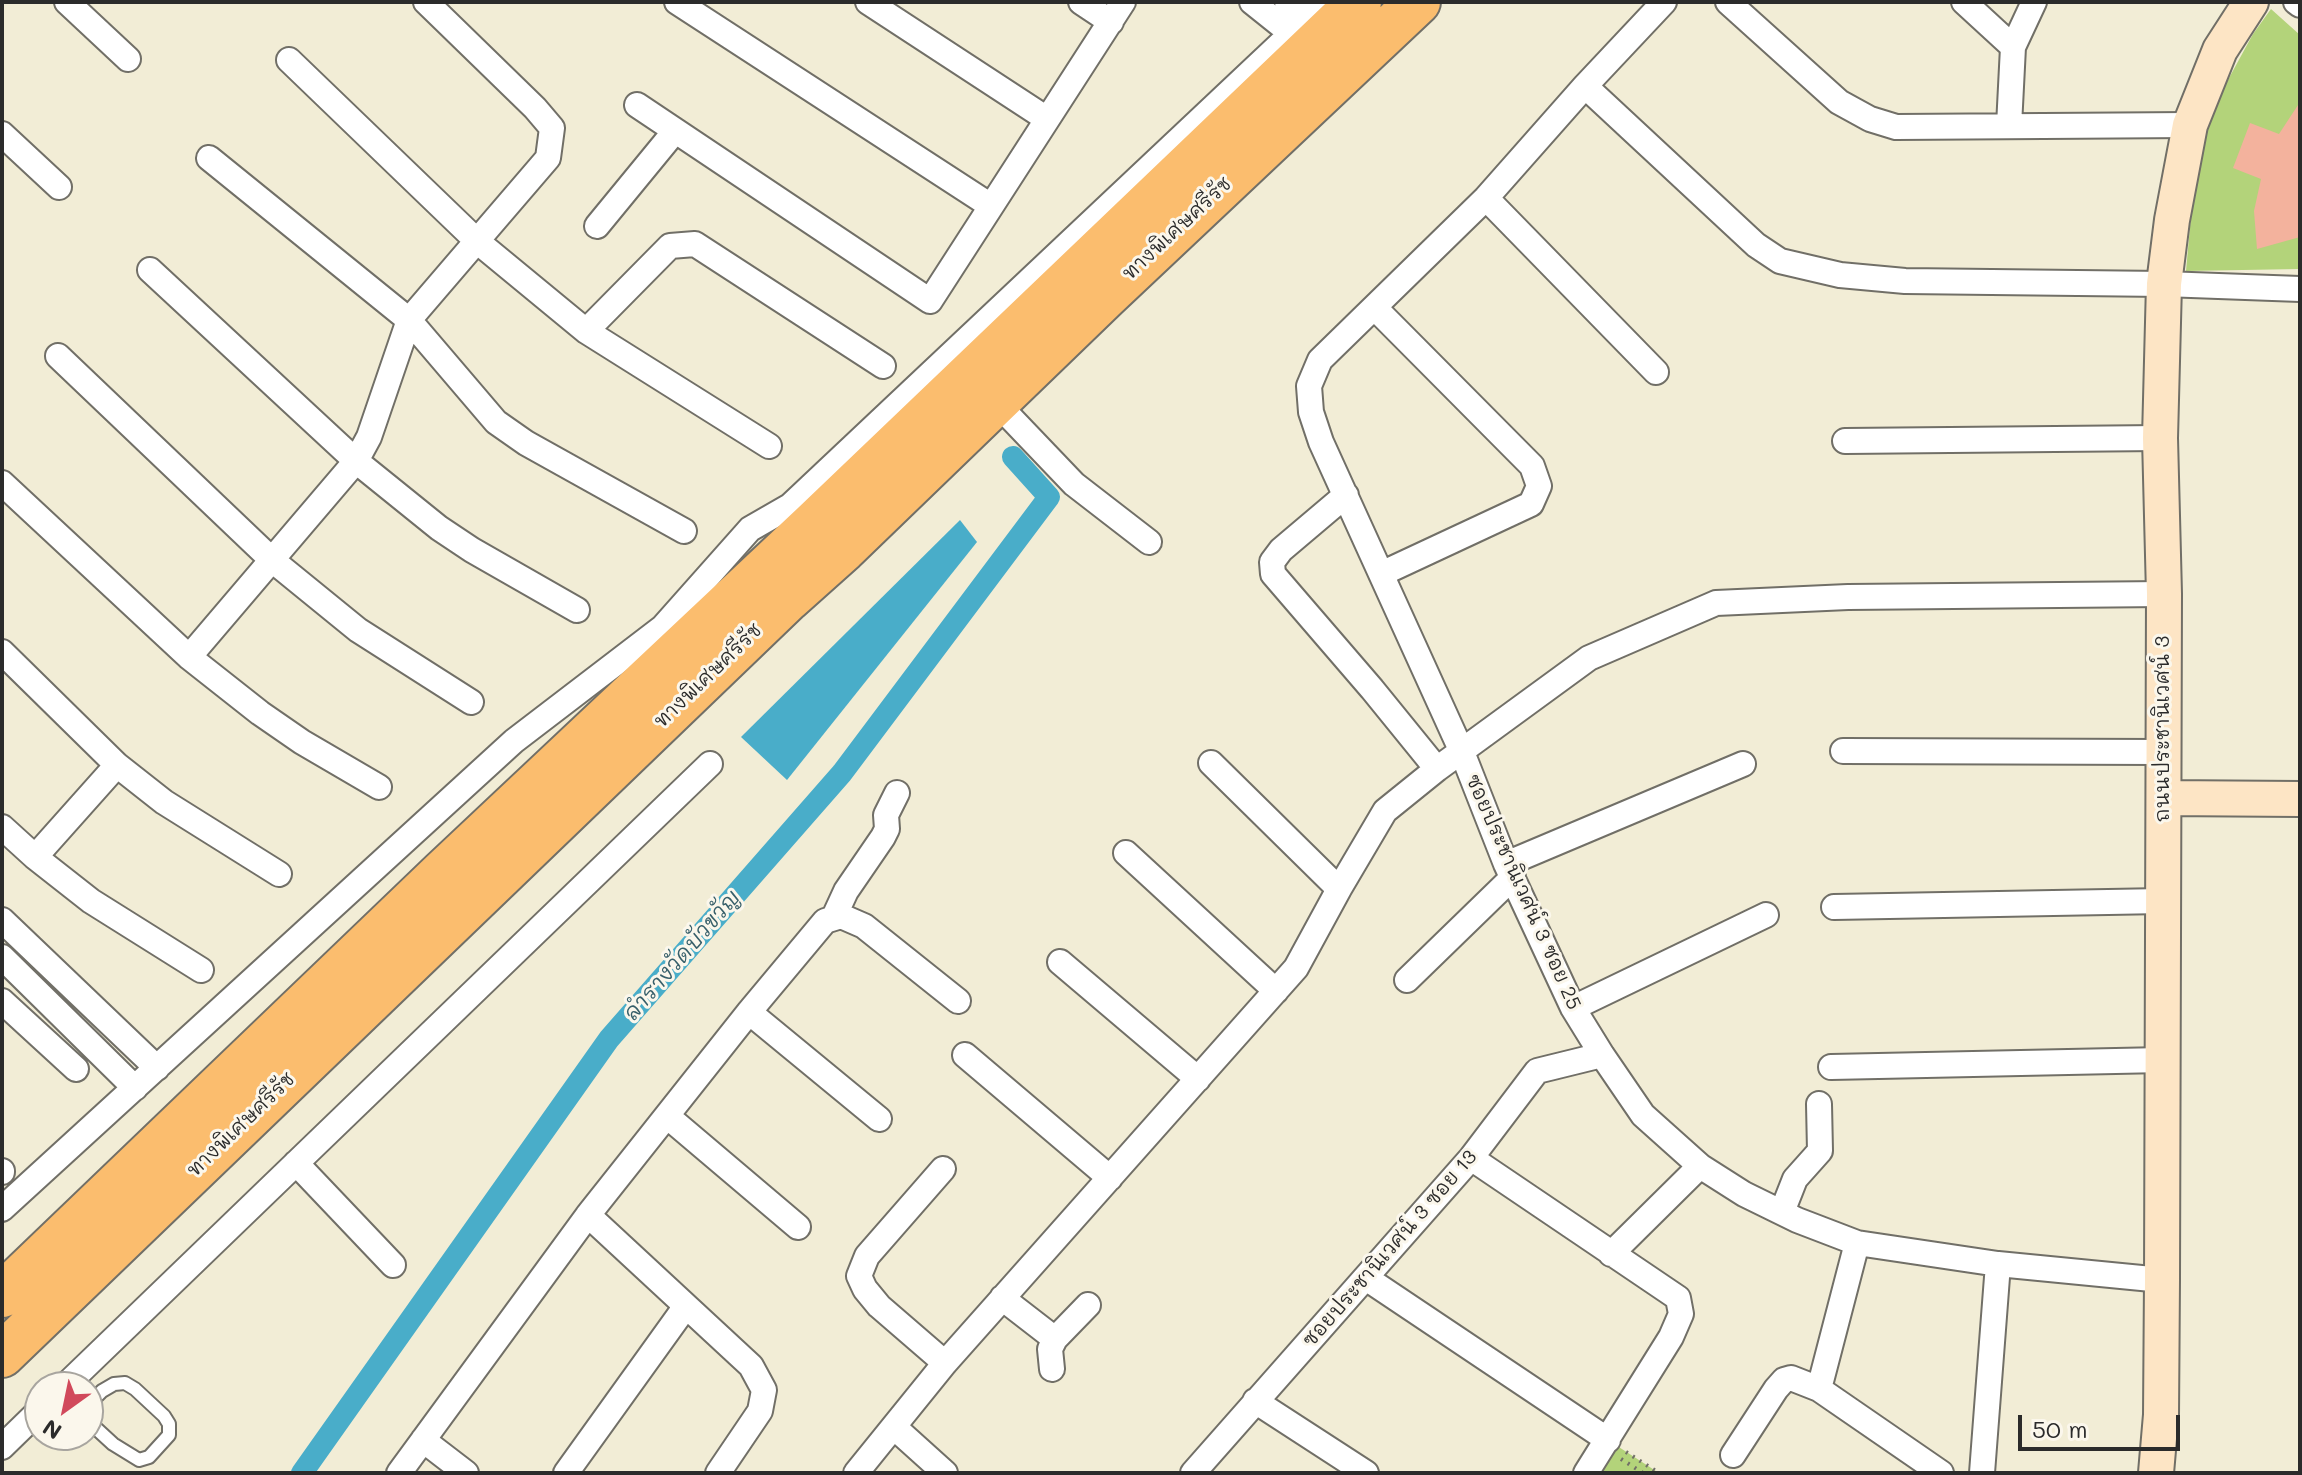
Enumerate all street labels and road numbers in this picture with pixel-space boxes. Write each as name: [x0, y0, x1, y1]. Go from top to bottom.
street label: ทางพิเศษศรีรัช: [1117, 172, 1237, 286]
street label: ทางพิเศษศรีรัช: [649, 619, 767, 733]
street label: ถนนประชานิเวศน์ 3: [2151, 636, 2175, 822]
street label: ซอยประชานิเวศน์ 3 ซอย 25: [1460, 771, 1586, 1013]
street label: ทางพิเศษศรีรัช: [182, 1068, 300, 1182]
street label: ซอยประชานิเวศน์ 3 ซอย 13: [1298, 1146, 1482, 1352]

